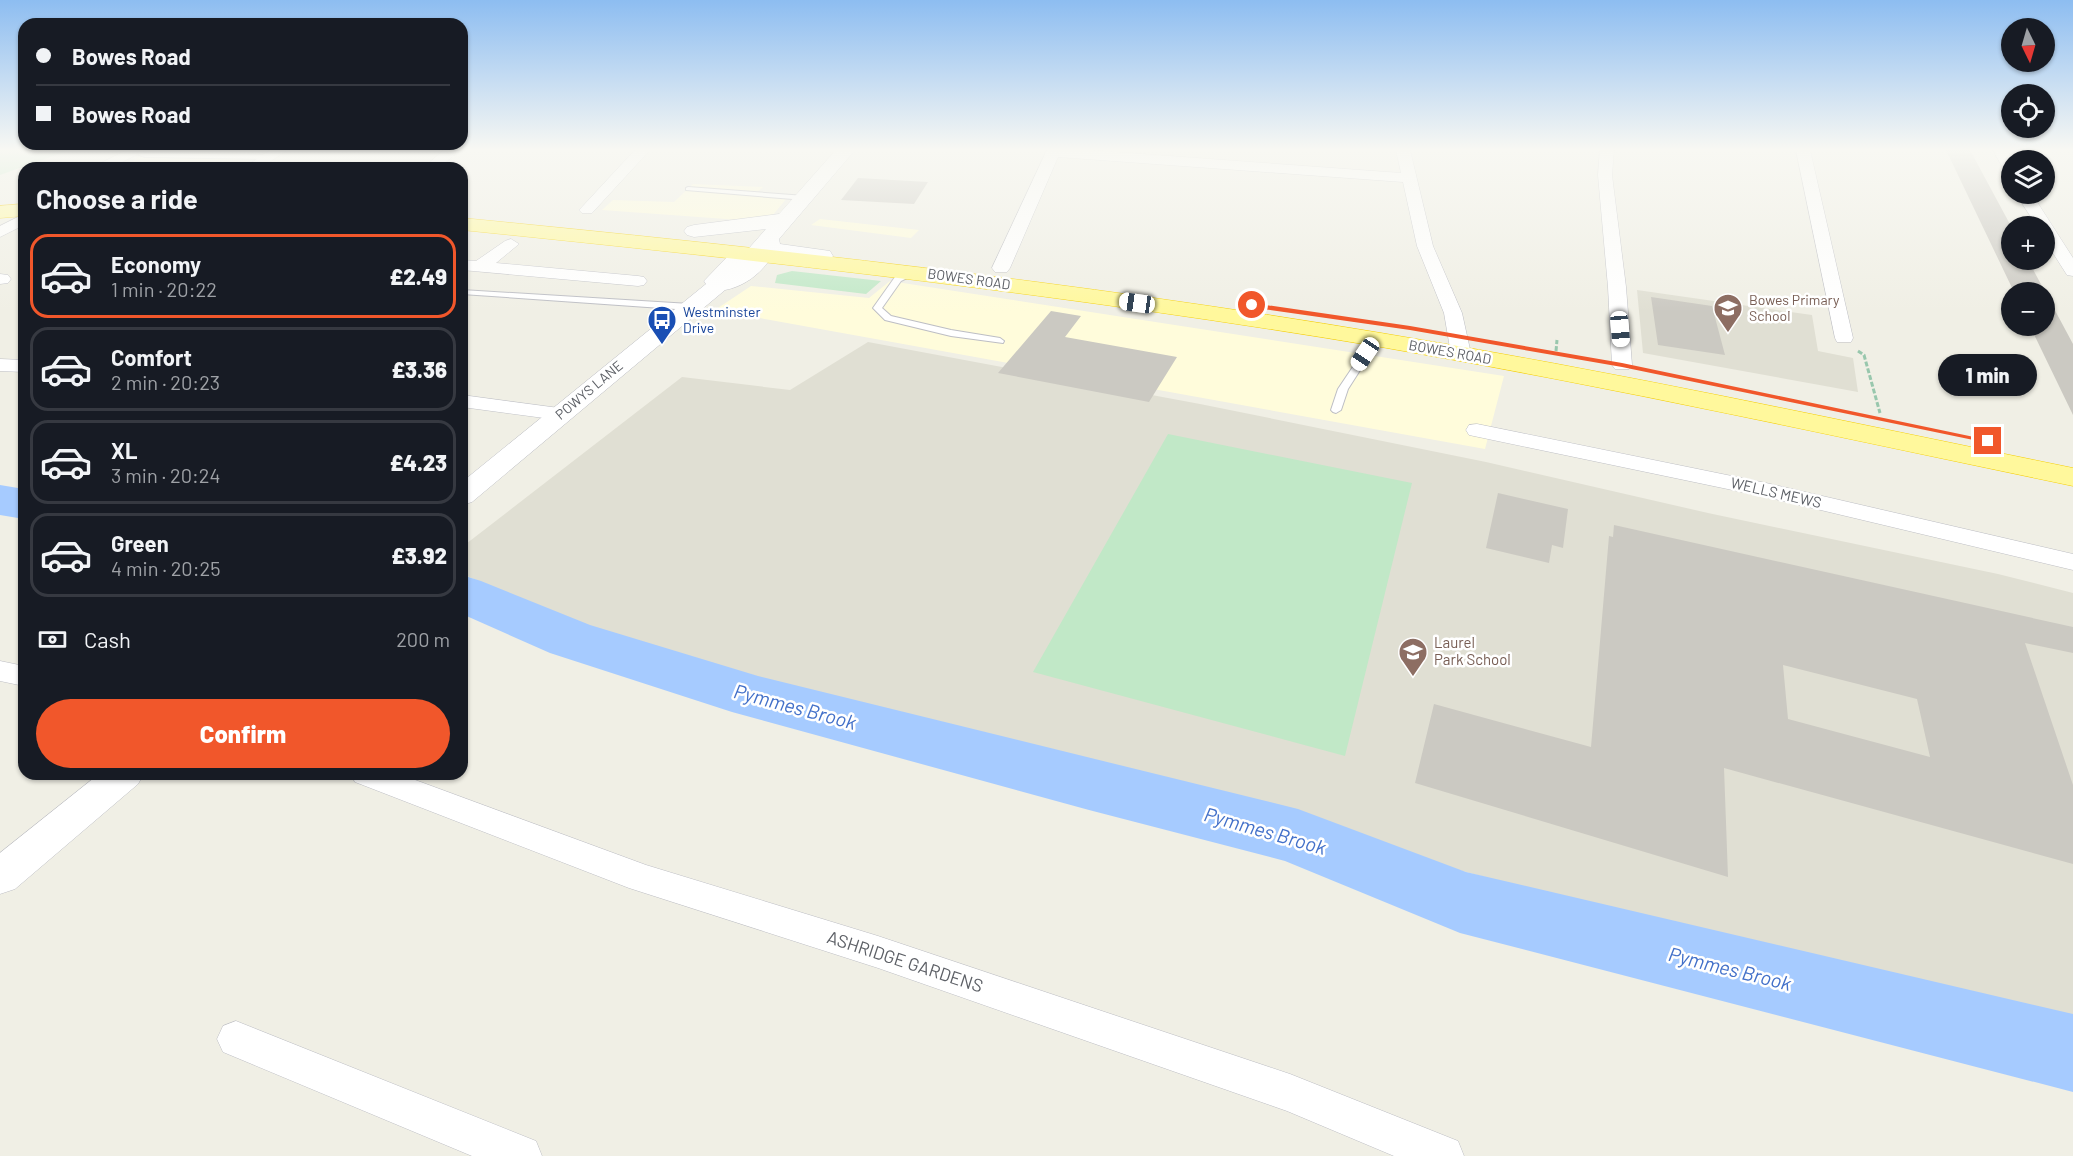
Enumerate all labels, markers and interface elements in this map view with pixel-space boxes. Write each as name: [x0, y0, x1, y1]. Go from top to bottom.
north arrow: [2001, 18, 2055, 72]
map controls: [2001, 18, 2055, 336]
text: Bowes Road: [72, 43, 191, 69]
button: locate: [2001, 84, 2055, 138]
text: Bowes Road: [72, 101, 191, 127]
button: layers: [2001, 150, 2055, 204]
text: Choose a ride: [36, 182, 198, 214]
button: +: [2001, 216, 2055, 270]
icon: car: [39, 249, 93, 303]
text: Economy: [111, 251, 201, 277]
text: £2.49: [390, 263, 447, 289]
street label: BOWES ROAD: [927, 264, 1012, 293]
text: 1 min · 20:22: [111, 277, 217, 301]
button: −: [2001, 282, 2055, 336]
route start: [1238, 291, 1265, 318]
place label: Bowes Primary School: [1749, 291, 1840, 324]
car: [1118, 292, 1156, 314]
school or university icon: Bowes Primary School: [1712, 292, 1744, 334]
place label: Westminster Drive: [683, 303, 761, 336]
bus stop icon: Westminster Drive: [646, 304, 678, 346]
car: [1609, 310, 1631, 348]
car: [1347, 334, 1383, 374]
street label: BOWES ROAD: [1408, 336, 1493, 367]
icon: car: [39, 342, 93, 396]
text: Comfort: [111, 344, 192, 370]
callout: 1 min: [1938, 354, 2038, 396]
text: £3.36: [391, 356, 447, 382]
street label: POWYS LANE: [552, 357, 626, 423]
text: 1 min: [1966, 363, 2009, 387]
text: 2 min · 20:23: [111, 370, 220, 394]
route end: [1974, 427, 2001, 454]
icon: car: [39, 435, 93, 489]
text: XL: [111, 437, 137, 463]
text: £4.23: [390, 449, 447, 475]
text: 3 min · 20:24: [111, 463, 220, 487]
street label: WELLS MEWS: [1729, 473, 1823, 511]
icon: car: [39, 528, 93, 582]
text: Green: [111, 530, 169, 556]
text: £3.92: [391, 542, 447, 568]
text: 4 min · 20:25: [111, 556, 220, 580]
icon: cash: [36, 623, 69, 656]
text: Cash: [84, 626, 131, 652]
text: 200 m: [396, 627, 450, 651]
place label: Laurel Park School: [1434, 633, 1511, 668]
school or university icon: Laurel Park School: [1397, 636, 1429, 678]
water label: Pymmes Brook: [731, 678, 859, 734]
button: Confirm: [36, 699, 450, 768]
water label: Pymmes Brook: [1202, 801, 1329, 859]
street label: ASHRIDGE GARDENS: [825, 925, 986, 997]
water label: Pymmes Brook: [1666, 941, 1794, 995]

